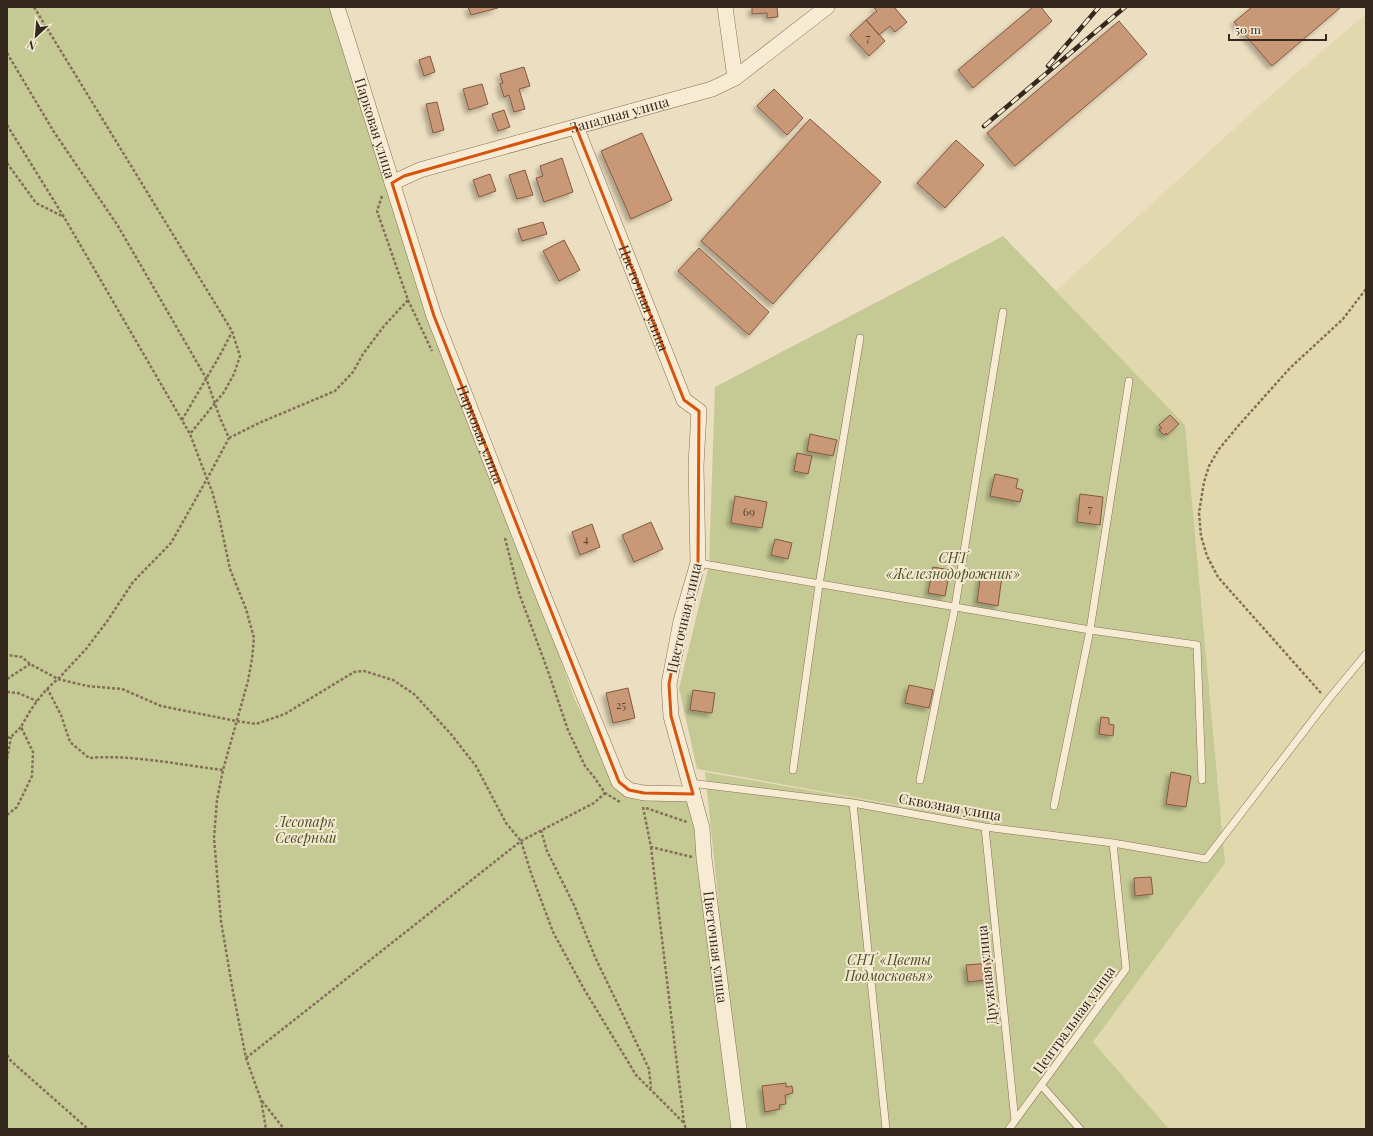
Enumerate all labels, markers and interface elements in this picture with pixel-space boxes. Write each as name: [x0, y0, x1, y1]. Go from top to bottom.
north arrow: [16, 16, 56, 56]
scale bar: [1229, 16, 1326, 42]
text: 50 m: [1235, 21, 1261, 37]
house number: 7: [866, 29, 871, 45]
text: N: [24, 37, 38, 54]
street label: Парковая улица: [351, 75, 400, 181]
street label: Западная улица: [568, 91, 671, 137]
street label: Цветочная улица: [615, 242, 674, 354]
street label: Парковая улица: [453, 382, 509, 486]
house number: 7: [1088, 500, 1093, 516]
house number: 69: [743, 503, 755, 519]
house number: 4: [583, 530, 589, 546]
park label: СНТ «Железнодорожник»: [886, 548, 1020, 583]
street label: Цветочная улица: [662, 561, 705, 675]
house number: 25: [616, 696, 626, 712]
street label: Сквозная улица: [897, 788, 1003, 825]
park label: Лесопарк Северный: [275, 812, 338, 847]
street label: Цветочная улица: [699, 890, 733, 1004]
street label: Дружная улица: [972, 924, 1001, 1026]
park label: СНТ «Цветы Подмосковья»: [844, 950, 933, 985]
street label: Центральная улица: [1028, 962, 1119, 1077]

